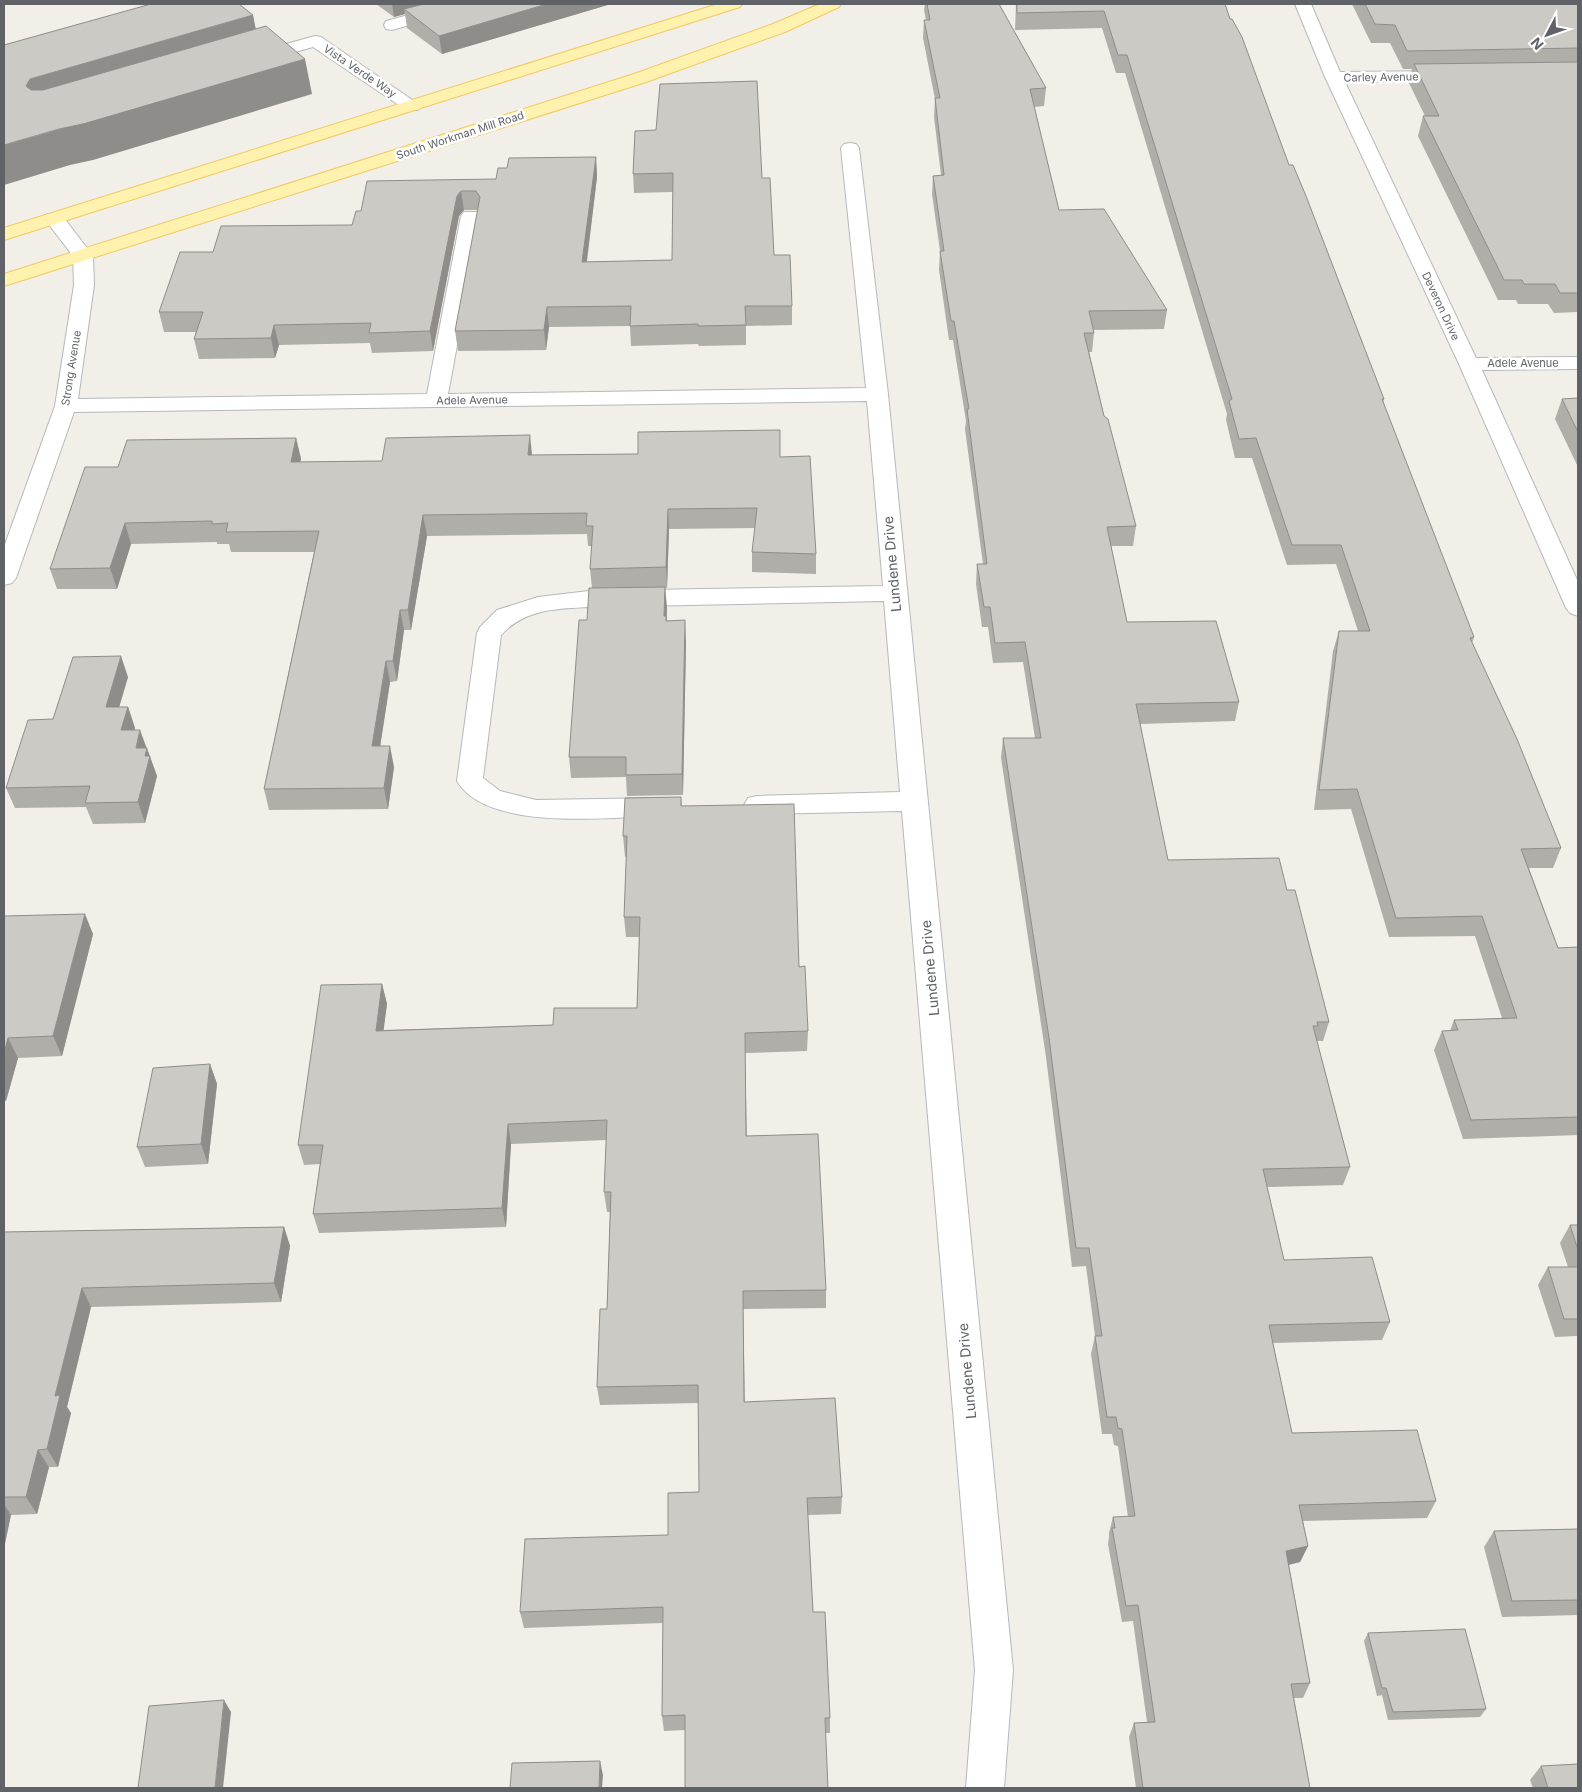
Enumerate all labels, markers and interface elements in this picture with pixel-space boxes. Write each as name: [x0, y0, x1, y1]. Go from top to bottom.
north arrow: [1522, 10, 1572, 60]
text: N: [1527, 34, 1547, 53]
street label: Vista Verde Way: [321, 41, 399, 101]
street label: Carley Avenue: [1343, 69, 1419, 85]
street label: South Workman Mill Road: [394, 108, 526, 162]
street label: Deveron Drive: [1419, 270, 1463, 342]
street label: Strong Avenue: [58, 329, 84, 407]
street label: Adele Avenue: [1487, 356, 1559, 370]
street label: Adele Avenue: [436, 392, 508, 408]
street label: Lundene Drive: [879, 515, 904, 613]
street label: Lundene Drive: [917, 919, 942, 1017]
street label: Lundene Drive: [954, 1322, 979, 1420]

